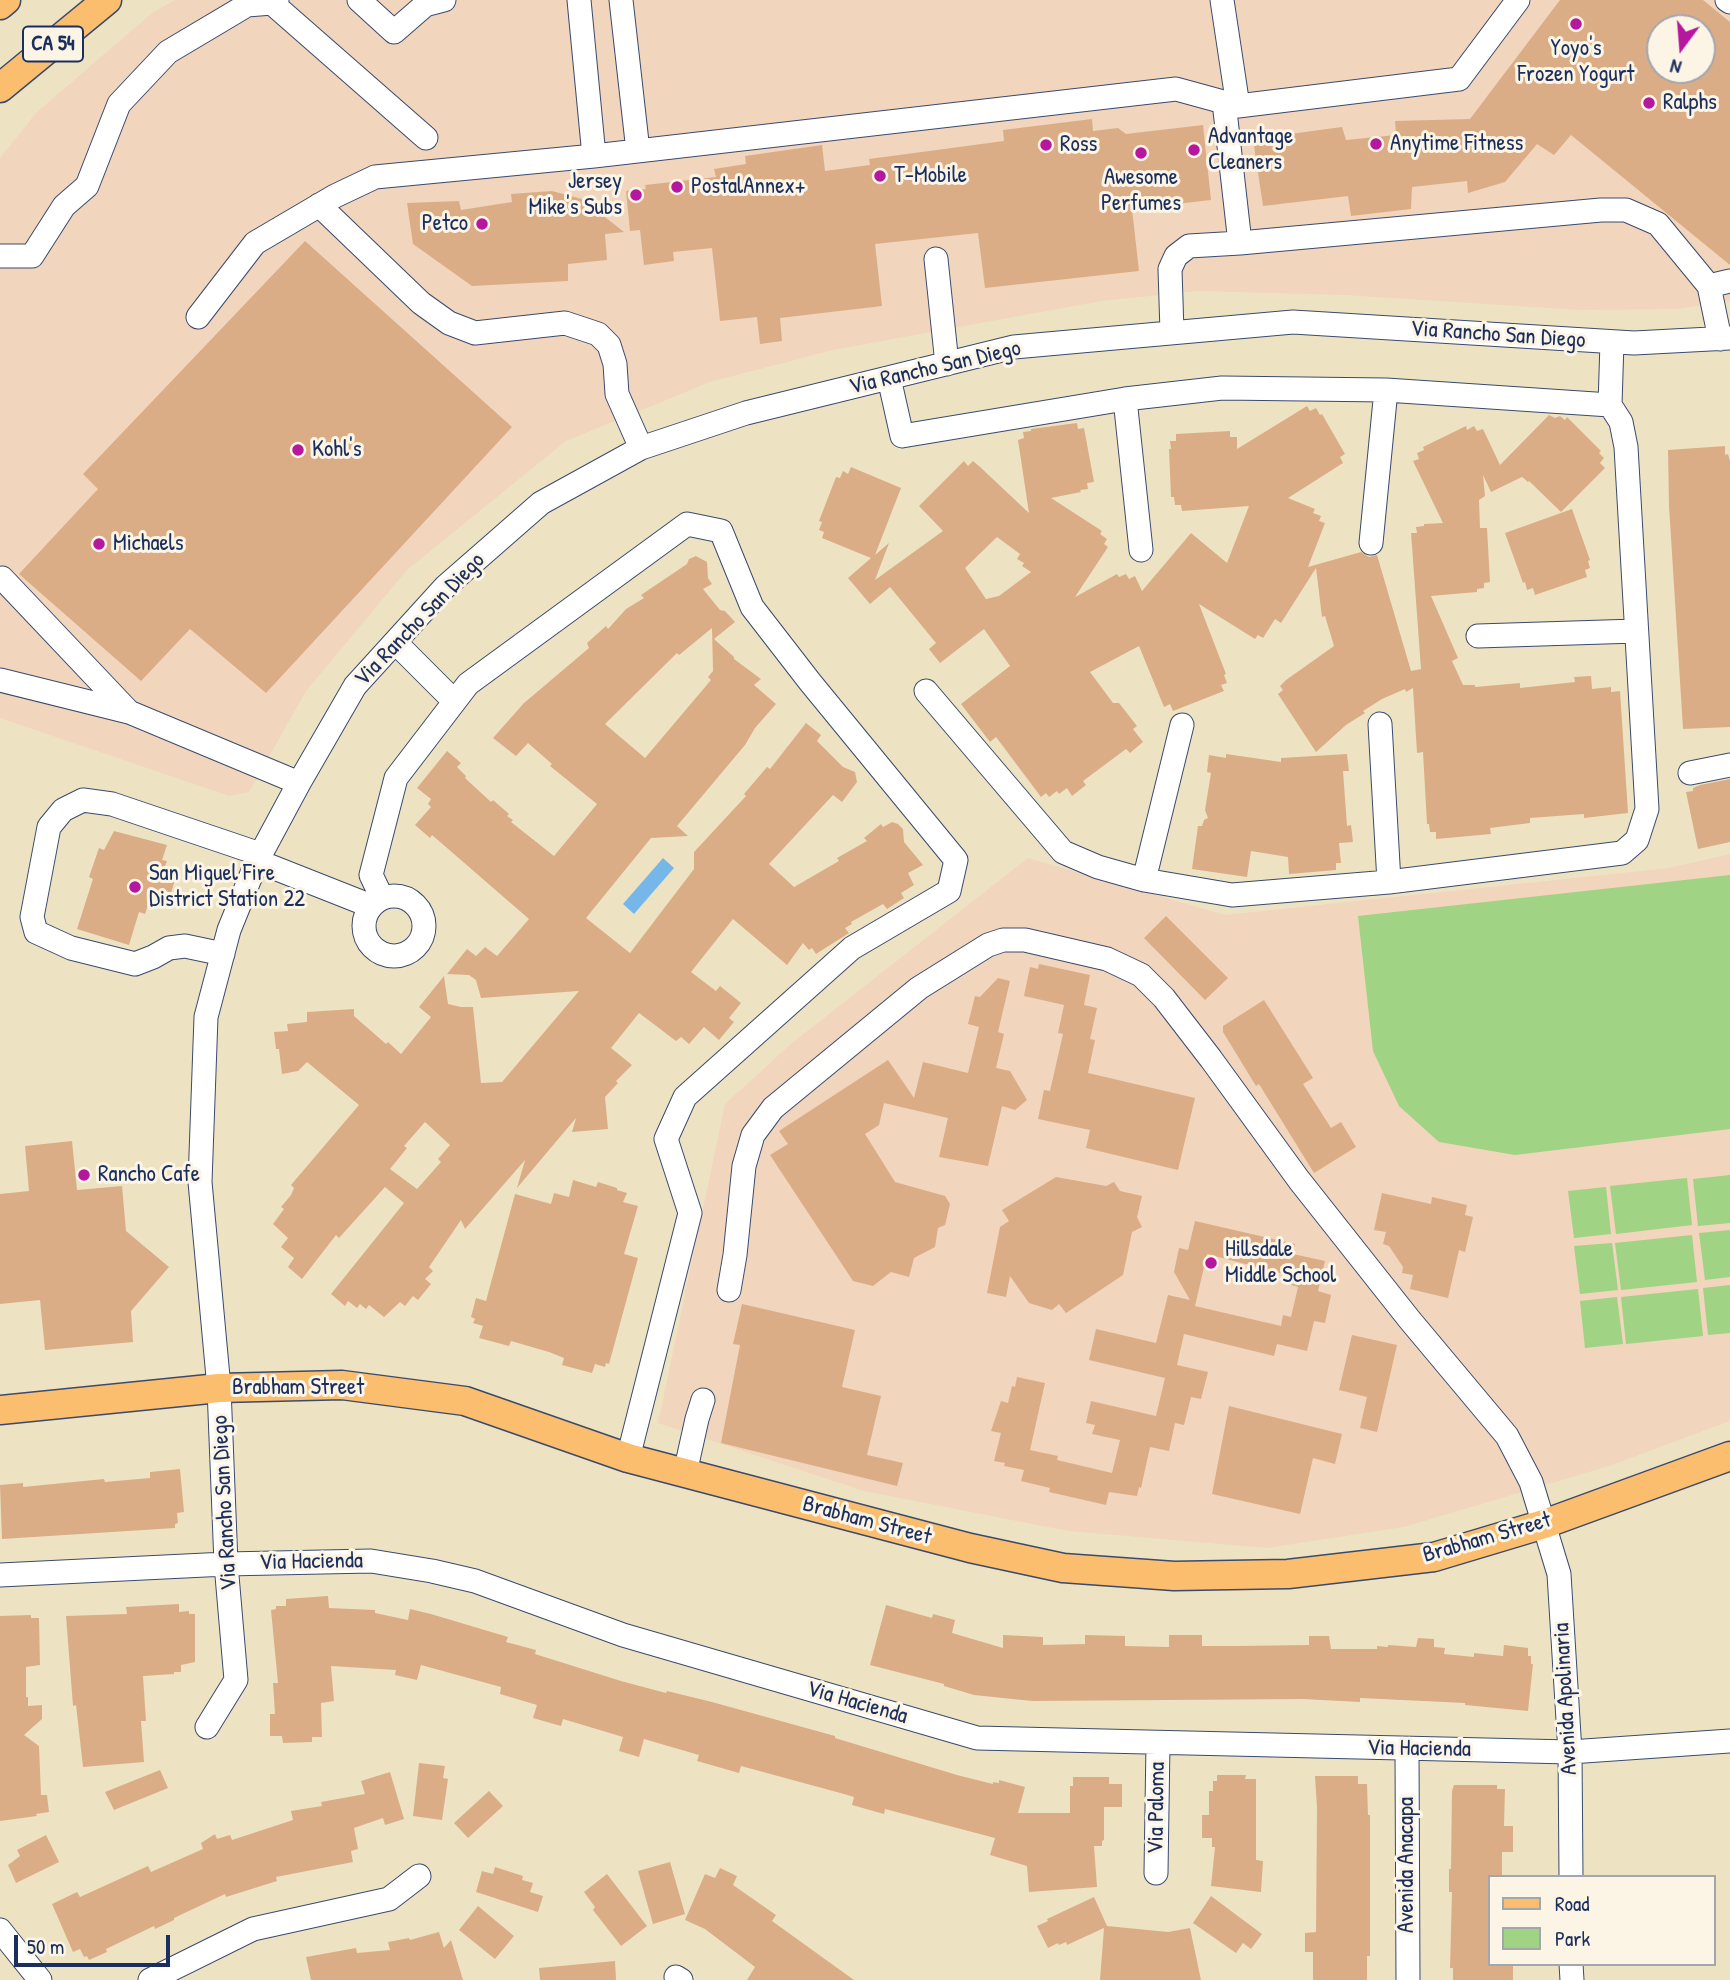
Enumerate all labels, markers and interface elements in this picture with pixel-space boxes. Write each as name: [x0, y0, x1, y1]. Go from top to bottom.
north arrow: [1646, 14, 1716, 84]
marker: Yoyo's Frozen Yogurt: [1568, 16, 1584, 32]
road number: CA 54: [23, 26, 83, 61]
place label: Yoyo's Frozen Yogurt: [1517, 35, 1635, 89]
text: N: [1667, 53, 1684, 81]
place label: Ralphs: [1663, 89, 1717, 117]
marker: Ralphs: [1641, 95, 1657, 111]
place label: Advantage Cleaners: [1208, 123, 1293, 177]
place label: Anytime Fitness: [1390, 130, 1523, 158]
place label: Ross: [1060, 131, 1097, 159]
marker: Anytime Fitness: [1368, 136, 1384, 152]
marker: Ross: [1038, 137, 1054, 153]
marker: Advantage Cleaners: [1186, 142, 1202, 158]
marker: Awesome Perfumes: [1133, 145, 1149, 161]
place label: T-Mobile: [894, 162, 967, 190]
place label: Awesome Perfumes: [1101, 164, 1181, 218]
place label: Jersey Mike's Subs: [528, 168, 622, 222]
marker: T-Mobile: [872, 168, 888, 184]
place label: PostalAnnex+: [691, 173, 806, 201]
marker: PostalAnnex+: [669, 179, 685, 195]
marker: Jersey Mike's Subs: [628, 187, 644, 203]
place label: Petco: [422, 210, 468, 238]
marker: Petco: [474, 216, 490, 232]
street label: Via Rancho San Diego: [1410, 315, 1586, 355]
street label: Via Rancho San Diego: [846, 335, 1024, 401]
place label: Kohl's: [312, 436, 362, 464]
marker: Kohl's: [290, 442, 306, 458]
place label: Michaels: [113, 530, 184, 558]
marker: Michaels: [91, 536, 107, 552]
street label: Via Rancho San Diego: [349, 547, 491, 693]
place label: San Miguel Fire District Station 22: [149, 860, 305, 914]
marker: San Miguel Fire District Station 22: [127, 879, 143, 895]
place label: Rancho Cafe: [98, 1161, 200, 1189]
marker: Rancho Cafe: [76, 1167, 92, 1183]
place label: Hillsdale Middle School: [1225, 1236, 1336, 1290]
marker: Hillsdale Middle School: [1203, 1255, 1219, 1271]
street label: Brabham Street: [232, 1374, 364, 1402]
street label: Via Rancho San Diego: [207, 1415, 243, 1591]
street label: Brabham Street: [800, 1491, 934, 1551]
street label: Brabham Street: [1420, 1507, 1554, 1569]
street label: Via Hacienda: [259, 1547, 363, 1577]
street label: Avenida Apolinaria: [1548, 1622, 1584, 1776]
street label: Via Hacienda: [803, 1675, 911, 1731]
street label: Via Hacienda: [1367, 1734, 1471, 1764]
street label: Via Paloma: [1142, 1762, 1172, 1854]
street label: Avenida Anacapa: [1393, 1797, 1421, 1933]
legend: [1488, 1875, 1716, 1966]
text: Road: [1555, 1889, 1589, 1918]
scale bar: [18, 1920, 173, 1964]
text: Park: [1555, 1924, 1590, 1953]
text: 50 m: [27, 1932, 64, 1961]

